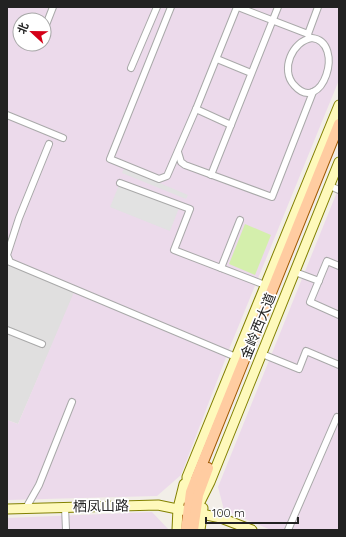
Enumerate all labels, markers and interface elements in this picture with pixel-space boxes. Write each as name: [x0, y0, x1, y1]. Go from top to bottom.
north arrow: [12, 12, 52, 52]
text: 北: [14, 21, 31, 36]
street label: 金岭西大道: [237, 290, 279, 362]
street label: 栖凤山路: [73, 497, 129, 515]
scale bar: [206, 499, 298, 525]
text: 100 m: [212, 505, 245, 520]

